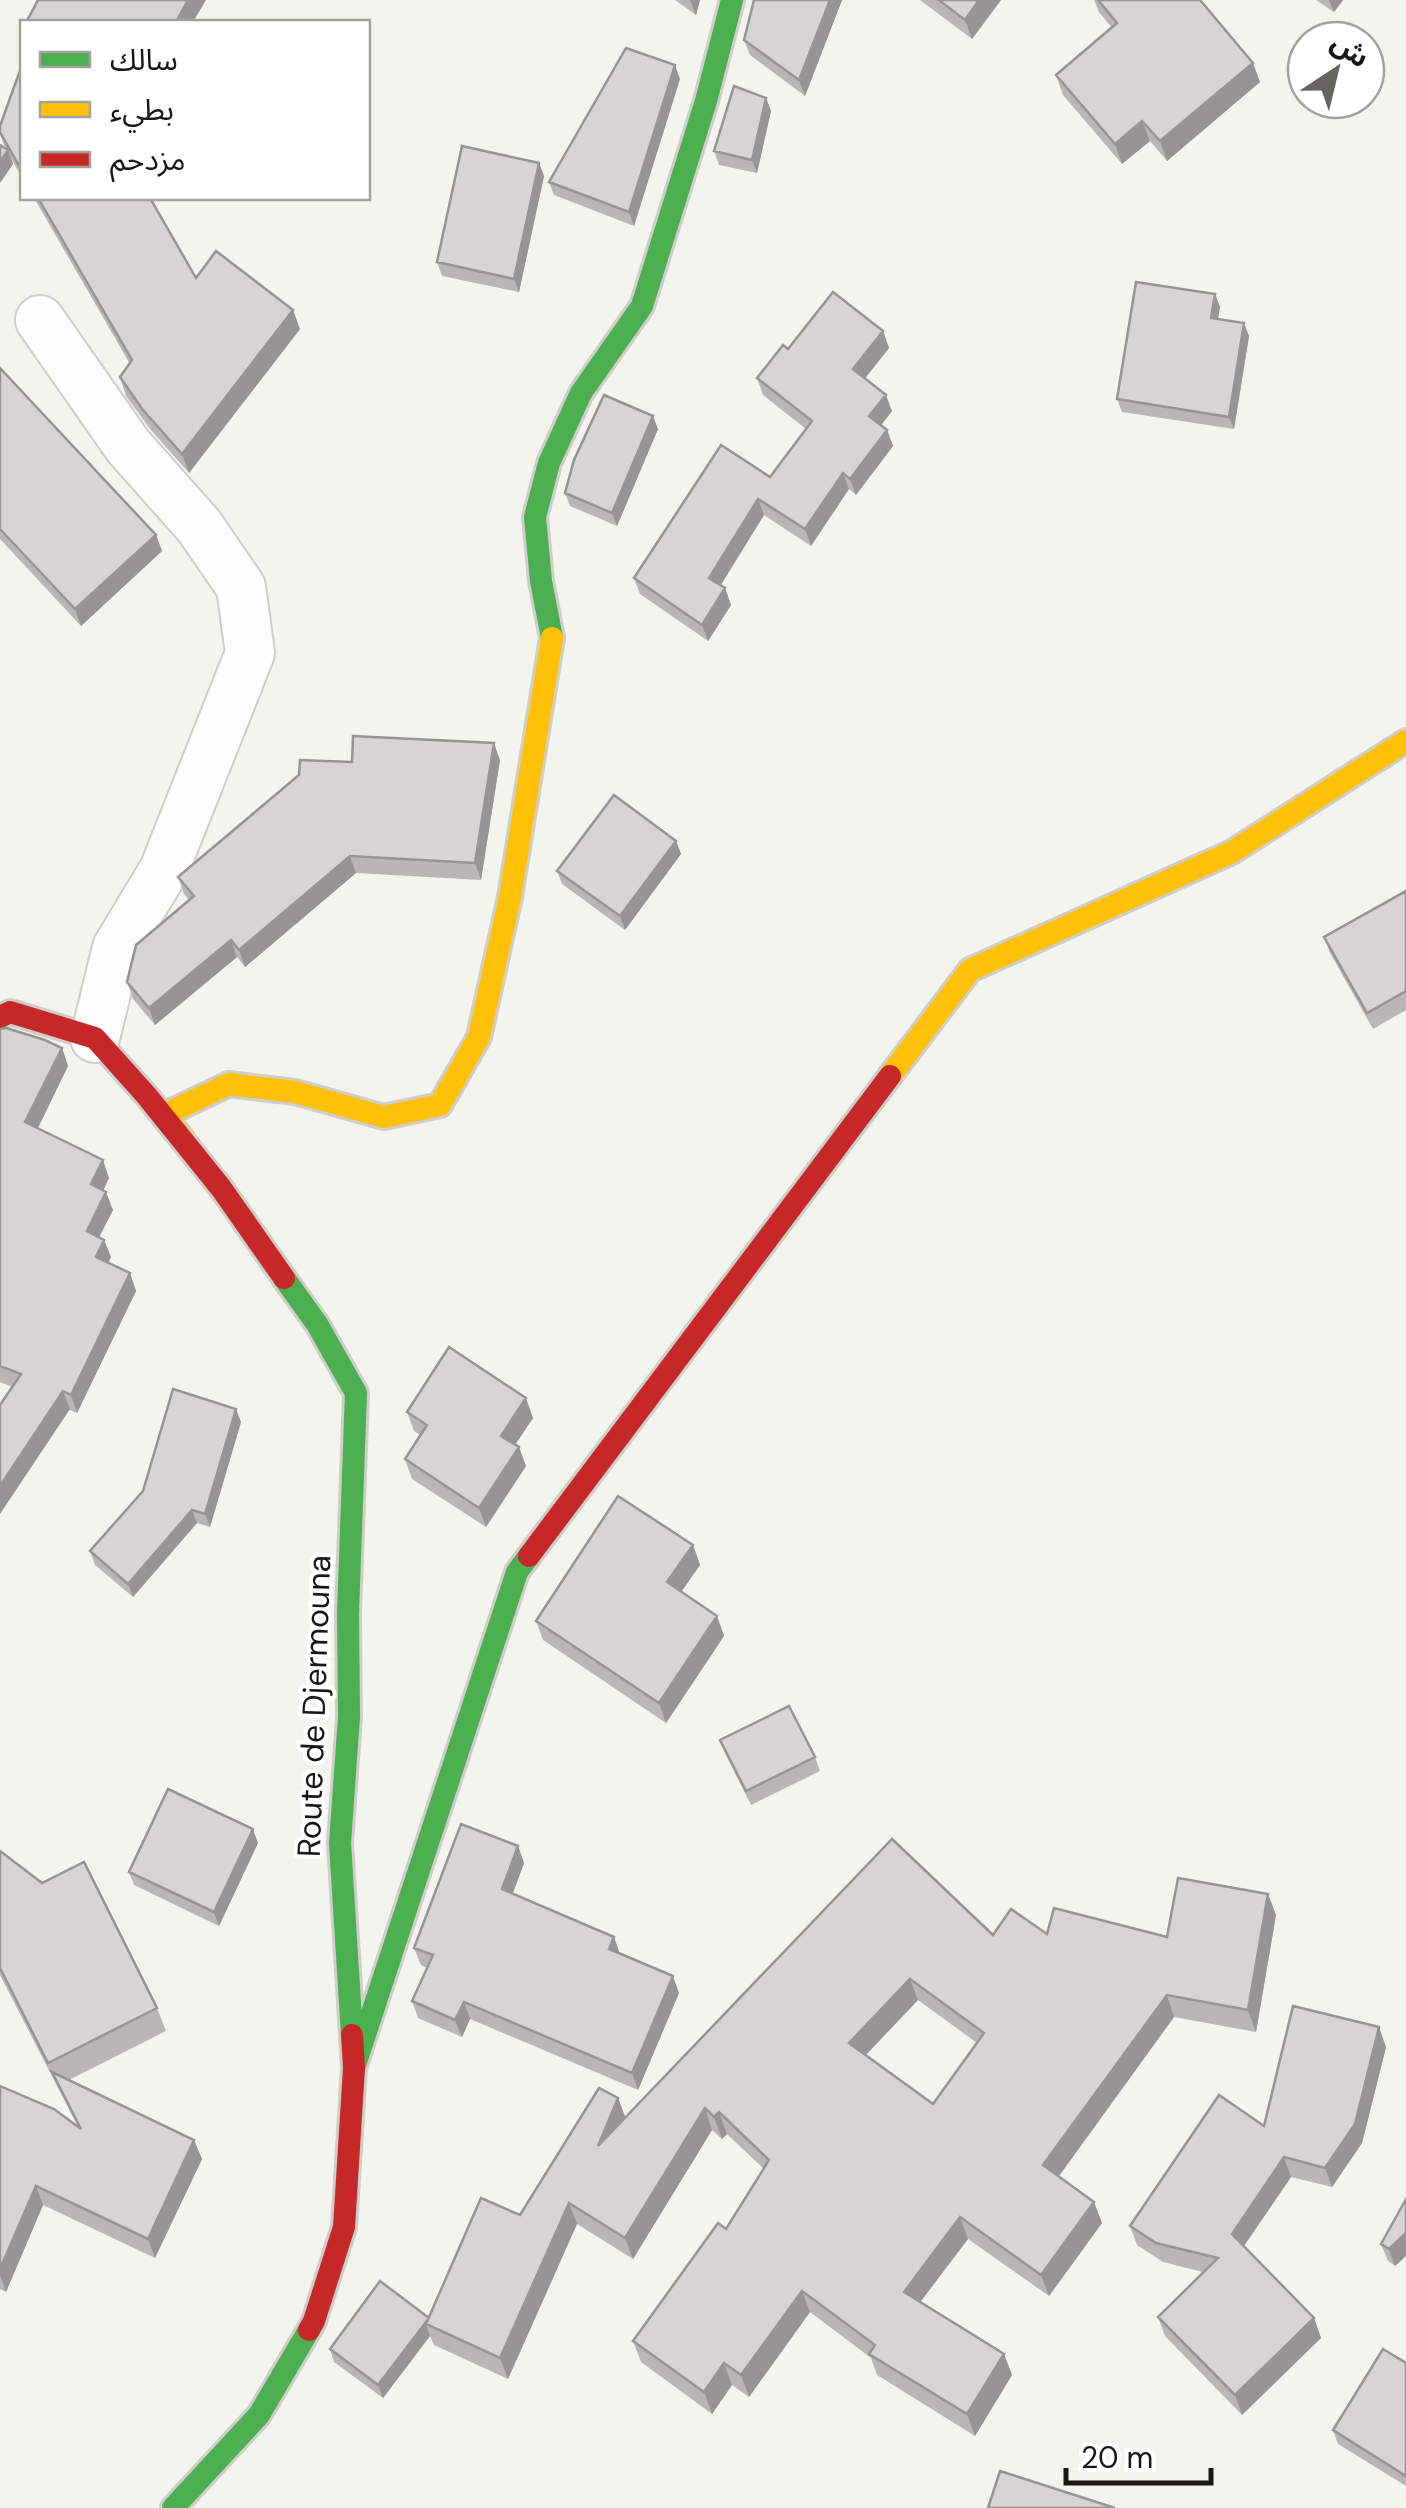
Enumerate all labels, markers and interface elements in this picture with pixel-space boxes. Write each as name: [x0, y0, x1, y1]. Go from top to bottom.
legend: [20, 20, 370, 200]
north arrow: [1286, 20, 1386, 120]
text: ش: [1324, 24, 1376, 76]
text: سالك: [110, 40, 178, 79]
text: بطيء: [110, 90, 174, 133]
text: مزدحم: [110, 140, 186, 183]
street label: Route de Djermouna: [288, 1554, 340, 1858]
scale bar: [1066, 2423, 1211, 2485]
text: 20 m: [1081, 2438, 1153, 2477]

